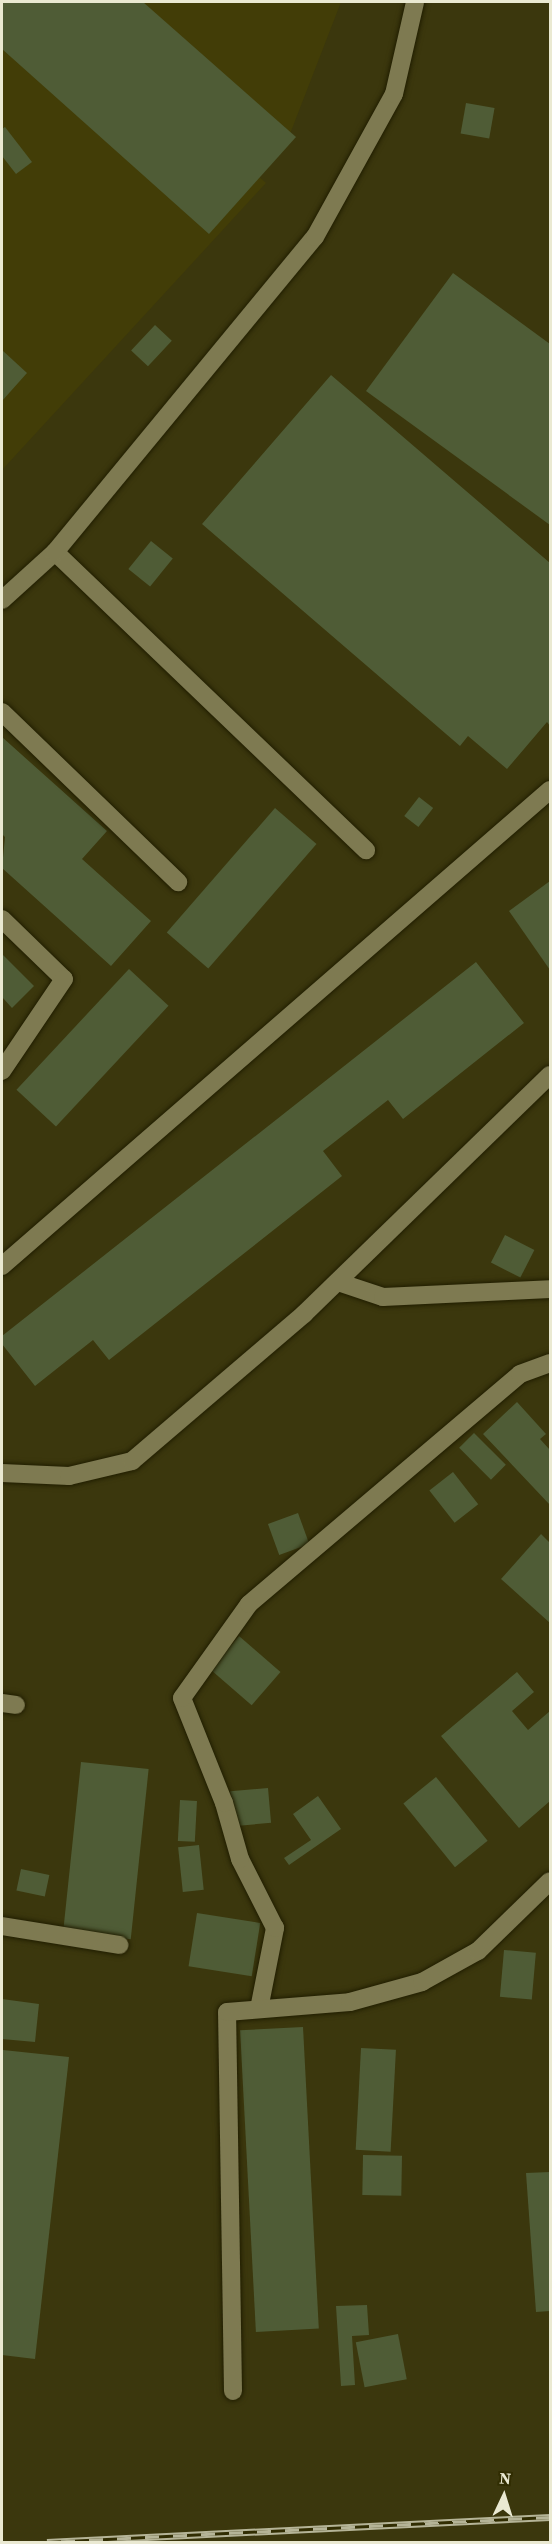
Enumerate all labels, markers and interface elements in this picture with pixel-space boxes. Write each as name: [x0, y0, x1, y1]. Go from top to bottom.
north arrow: [474, 2466, 534, 2526]
text: N: [499, 2467, 512, 2489]

